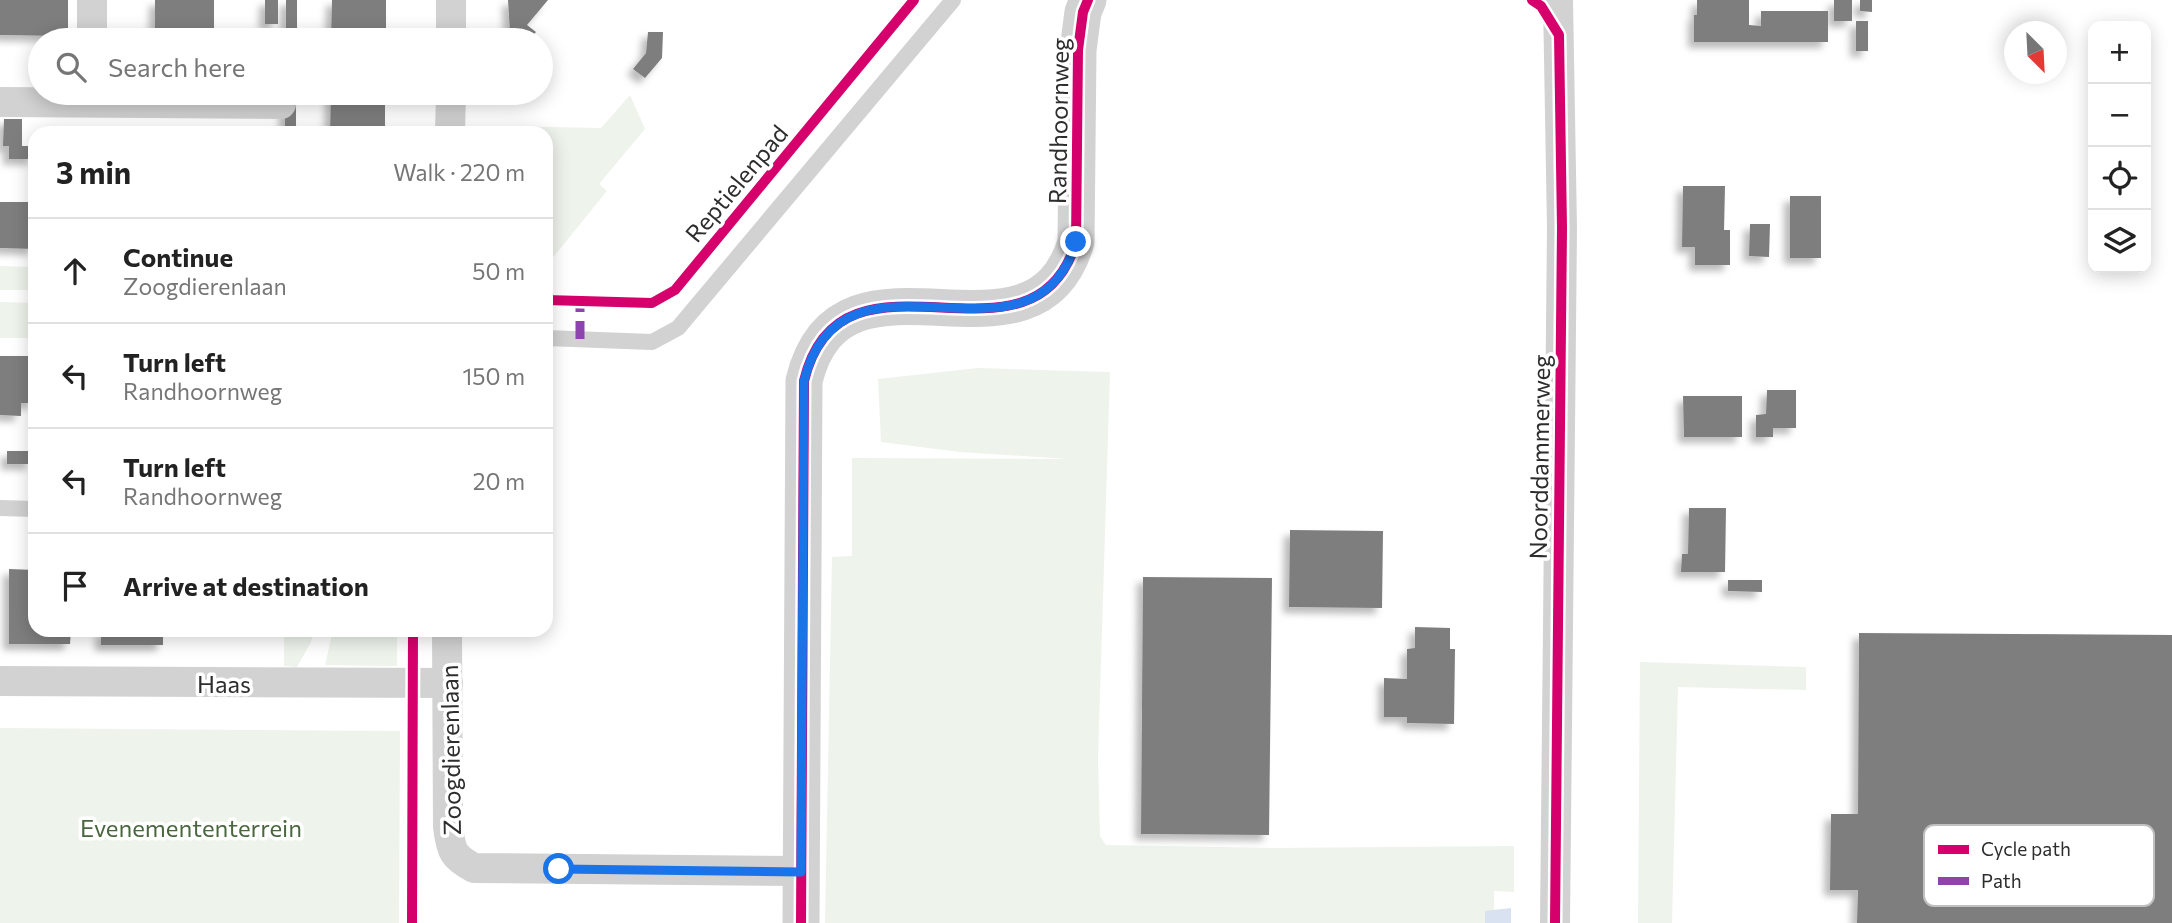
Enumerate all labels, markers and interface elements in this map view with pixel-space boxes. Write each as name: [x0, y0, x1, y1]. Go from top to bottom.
north arrow: [2004, 21, 2067, 84]
map controls: [2088, 21, 2151, 273]
button: +: [2088, 21, 2151, 84]
search box: [28, 28, 553, 105]
street label: Randhoornweg: [1042, 38, 1074, 204]
icon: search: [52, 48, 90, 86]
text: Search here: [108, 51, 246, 82]
button: −: [2088, 84, 2151, 147]
street label: Reptielenpad: [679, 119, 793, 247]
button: locate: [2088, 147, 2151, 210]
text: 3 min: [56, 153, 131, 190]
text: Walk · 220 m: [393, 158, 525, 186]
button: layers: [2088, 210, 2151, 273]
route end: [1060, 226, 1091, 257]
text: Continue: [123, 241, 233, 272]
icon: ahead: [56, 252, 94, 290]
text: 50 m: [472, 257, 525, 285]
text: Zoogdierenlaan: [123, 272, 287, 300]
text: Turn left: [123, 346, 226, 377]
street label: Noorddammerweg: [1523, 354, 1555, 560]
icon: left: [56, 357, 94, 395]
text: 150 m: [462, 362, 525, 390]
text: Randhoornweg: [123, 377, 282, 405]
text: Turn left: [123, 451, 226, 482]
icon: left: [56, 462, 94, 500]
text: 20 m: [473, 467, 525, 495]
text: Randhoornweg: [123, 482, 282, 510]
icon: arrive: [56, 567, 94, 605]
text: Arrive at destination: [123, 570, 369, 601]
street label: Zoogdierenlaan: [434, 664, 466, 836]
street label: Haas: [197, 669, 251, 698]
park label: Evenemententerrein: [80, 813, 302, 842]
legend: [1924, 825, 2154, 906]
text: Cycle path: [1981, 837, 2071, 860]
route start: [543, 853, 574, 884]
text: Path: [1981, 869, 2022, 892]

